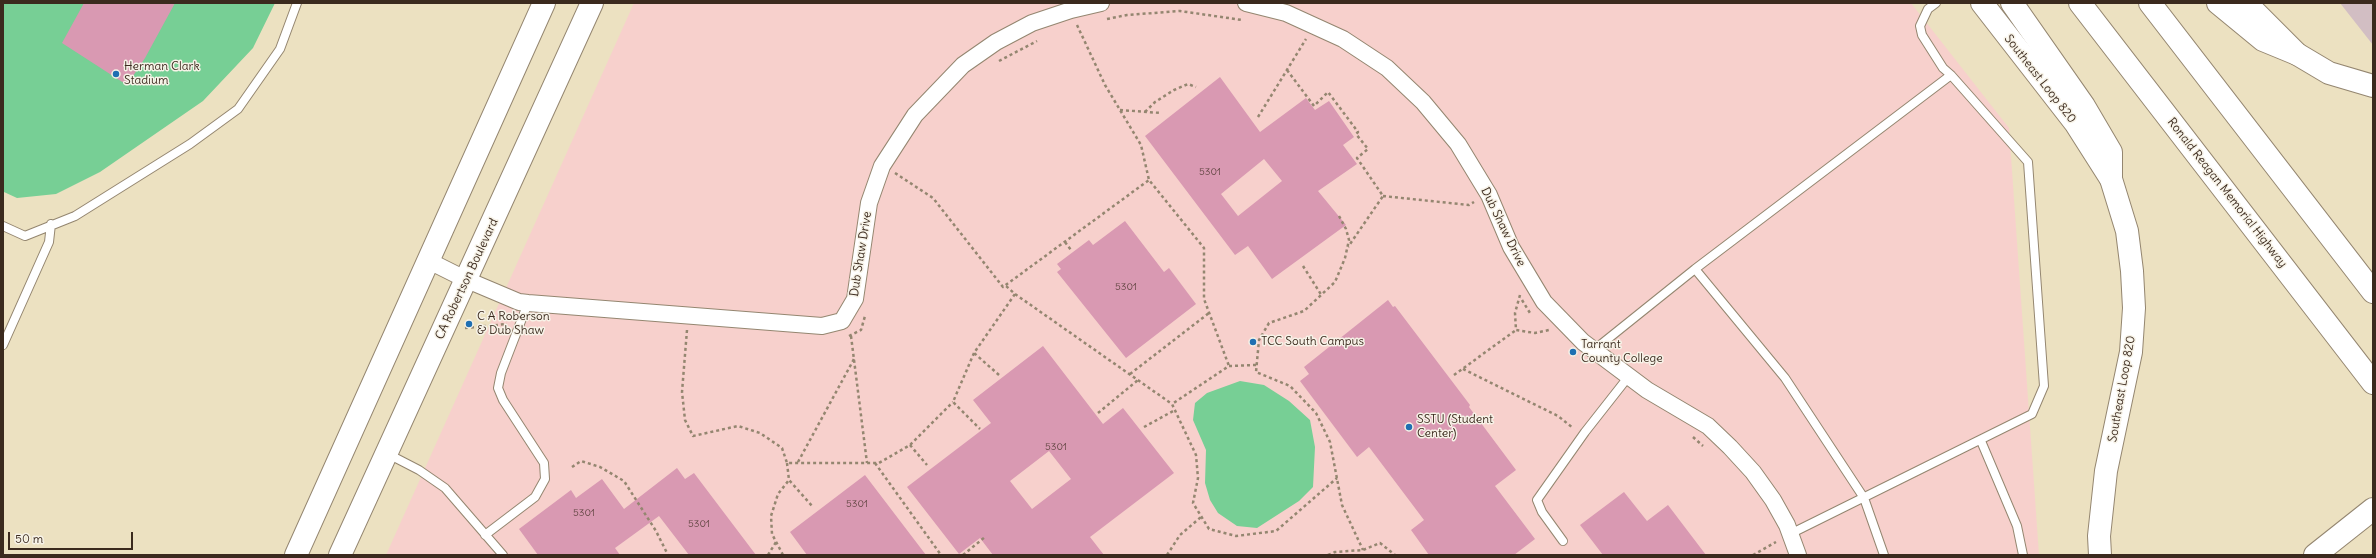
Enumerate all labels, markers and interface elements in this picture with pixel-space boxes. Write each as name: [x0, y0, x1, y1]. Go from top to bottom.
street label: Southeast Loop 820: [2001, 32, 2079, 126]
place label: Herman Clark Stadium: [124, 60, 200, 88]
marker: Herman Clark Stadium: [111, 69, 121, 79]
street label: Ronald Reagan Memorial Highway: [2164, 115, 2290, 271]
house number: 5301: [1199, 166, 1221, 178]
street label: Dub Shaw Drive: [1478, 185, 1528, 269]
street label: Dub Shaw Drive: [847, 210, 875, 298]
street label: CA Robertson Boulevard: [433, 216, 501, 342]
house number: 5301: [1115, 281, 1137, 293]
place label: C A Roberson & Dub Shaw: [477, 310, 550, 338]
marker: C A Roberson & Dub Shaw: [464, 319, 474, 329]
place label: TCC South Campus: [1261, 335, 1364, 349]
street label: Southeast Loop 820: [2106, 335, 2138, 443]
marker: TCC South Campus: [1248, 337, 1258, 347]
place label: Tarrant County College: [1581, 338, 1663, 366]
marker: Tarrant County College: [1568, 347, 1578, 357]
place label: SSTU (Student Center): [1417, 413, 1493, 441]
marker: SSTU (Student Center): [1404, 422, 1414, 432]
house number: 5301: [1045, 441, 1067, 453]
house number: 5301: [846, 498, 868, 510]
house number: 5301: [573, 507, 595, 519]
house number: 5301: [688, 518, 710, 530]
scale bar: [10, 524, 135, 550]
text: 50 m: [15, 531, 43, 546]

